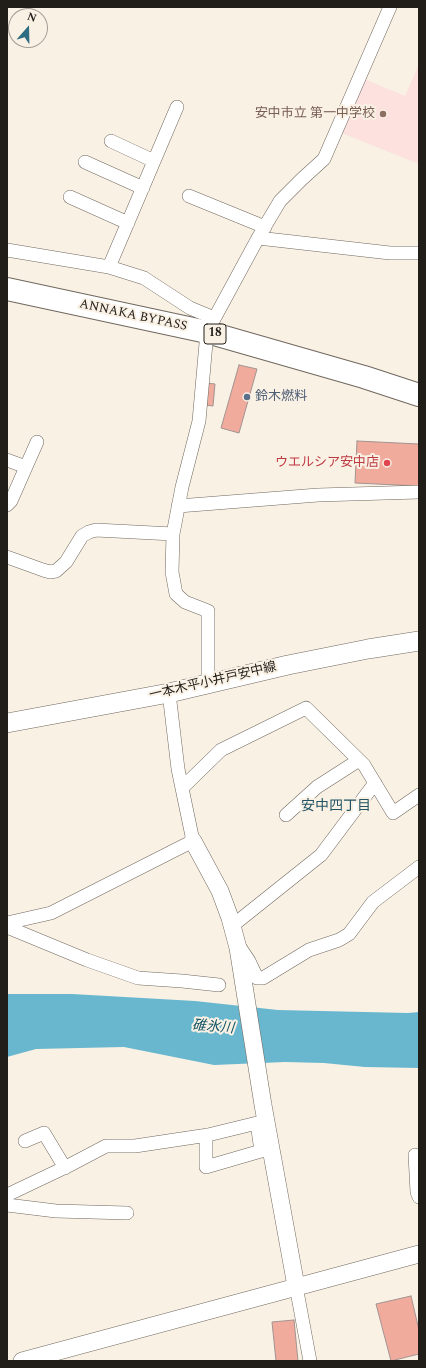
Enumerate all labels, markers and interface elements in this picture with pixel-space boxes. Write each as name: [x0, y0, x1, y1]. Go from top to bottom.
north arrow: [8, 8, 48, 48]
text: N: [25, 8, 39, 27]
place label: 安中市立 第一中学校: [255, 106, 375, 122]
marker: 安中市立 第一中学校: [378, 109, 388, 119]
street label: ANNAKA BYPASS: [78, 297, 188, 335]
road number: 18: [204, 324, 226, 344]
place label: 鈴木燃料: [255, 389, 307, 405]
marker: 鈴木燃料: [242, 392, 252, 402]
place label: ウエルシア安中店: [275, 455, 379, 471]
marker: ウエルシア安中店: [382, 458, 392, 468]
street label: 一本木平小井戸安中線: [148, 660, 278, 704]
district label: 安中四丁目: [301, 799, 371, 815]
water label: 碓氷川: [191, 1018, 235, 1038]

